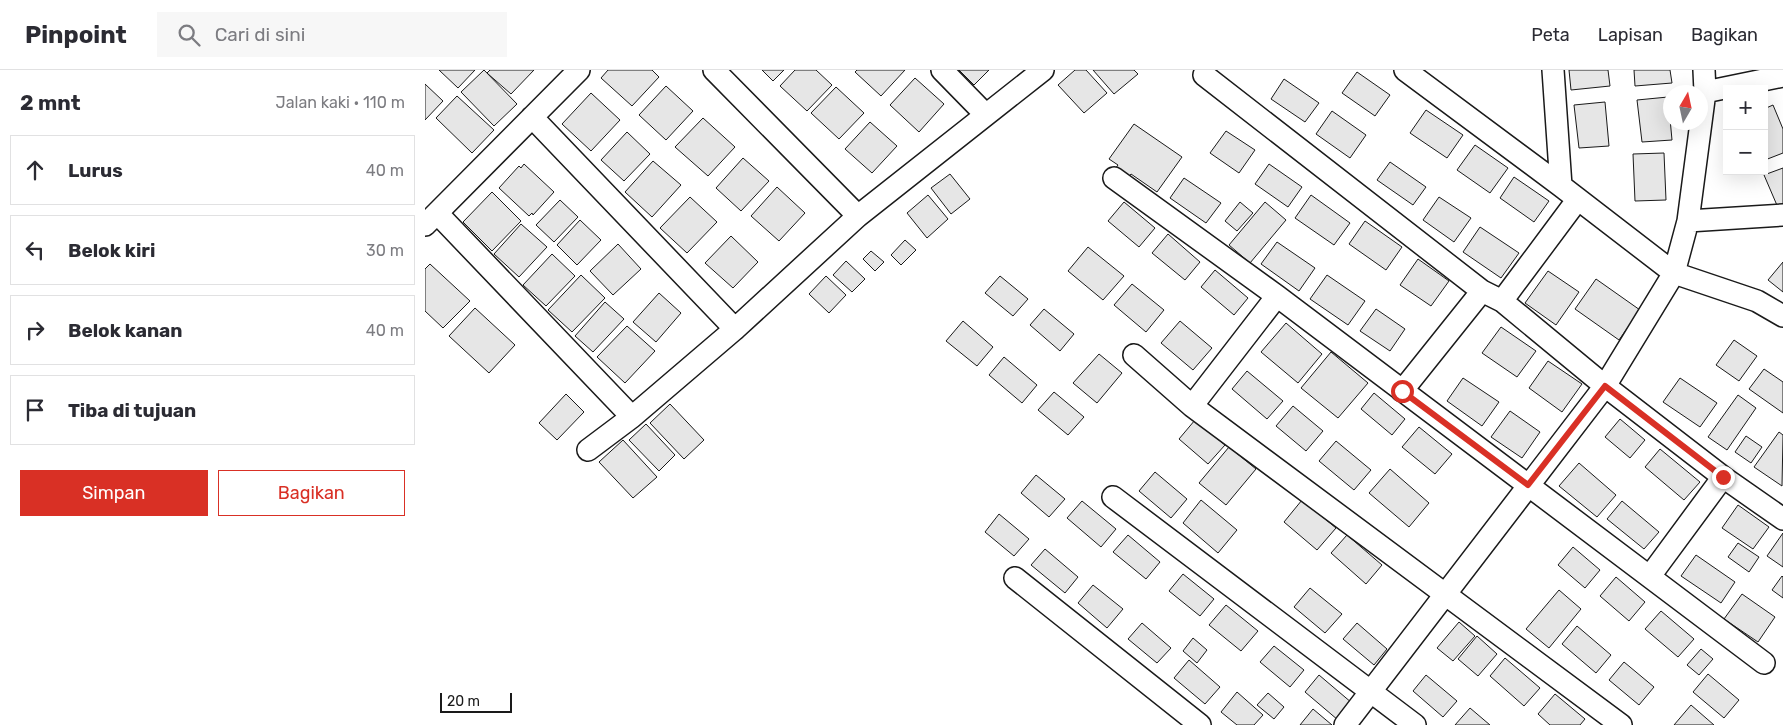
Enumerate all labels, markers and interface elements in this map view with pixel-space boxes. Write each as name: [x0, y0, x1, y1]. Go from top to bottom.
search box: [157, 12, 507, 57]
text: Pinpoint: [25, 21, 127, 49]
icon: search: [175, 21, 203, 49]
text: Cari di sini: [215, 23, 305, 46]
text: Peta: [1531, 24, 1570, 46]
text: Lapisan: [1598, 24, 1663, 46]
text: Bagikan: [1691, 24, 1758, 46]
north arrow: [1663, 85, 1708, 130]
map controls: [1723, 85, 1768, 175]
button: +: [1723, 85, 1768, 130]
text: 2 mnt: [20, 90, 81, 115]
text: Jalan kaki · 110 m: [276, 93, 405, 112]
button: −: [1723, 130, 1768, 175]
icon: ahead: [21, 156, 49, 184]
text: Lurus: [68, 159, 123, 182]
text: 40 m: [366, 161, 404, 180]
icon: left: [21, 236, 49, 264]
text: Belok kiri: [68, 239, 155, 262]
text: 30 m: [366, 241, 404, 260]
icon: right: [21, 316, 49, 344]
text: Belok kanan: [68, 319, 183, 342]
text: 40 m: [366, 321, 404, 340]
route start: [1391, 380, 1414, 403]
icon: arrive: [21, 396, 49, 424]
text: Tiba di tujuan: [68, 399, 196, 422]
route end: [1712, 466, 1735, 489]
button: Simpan: [20, 470, 208, 516]
button: Bagikan: [218, 470, 405, 516]
scale bar: [440, 690, 513, 713]
text: 20 m: [447, 693, 480, 710]

